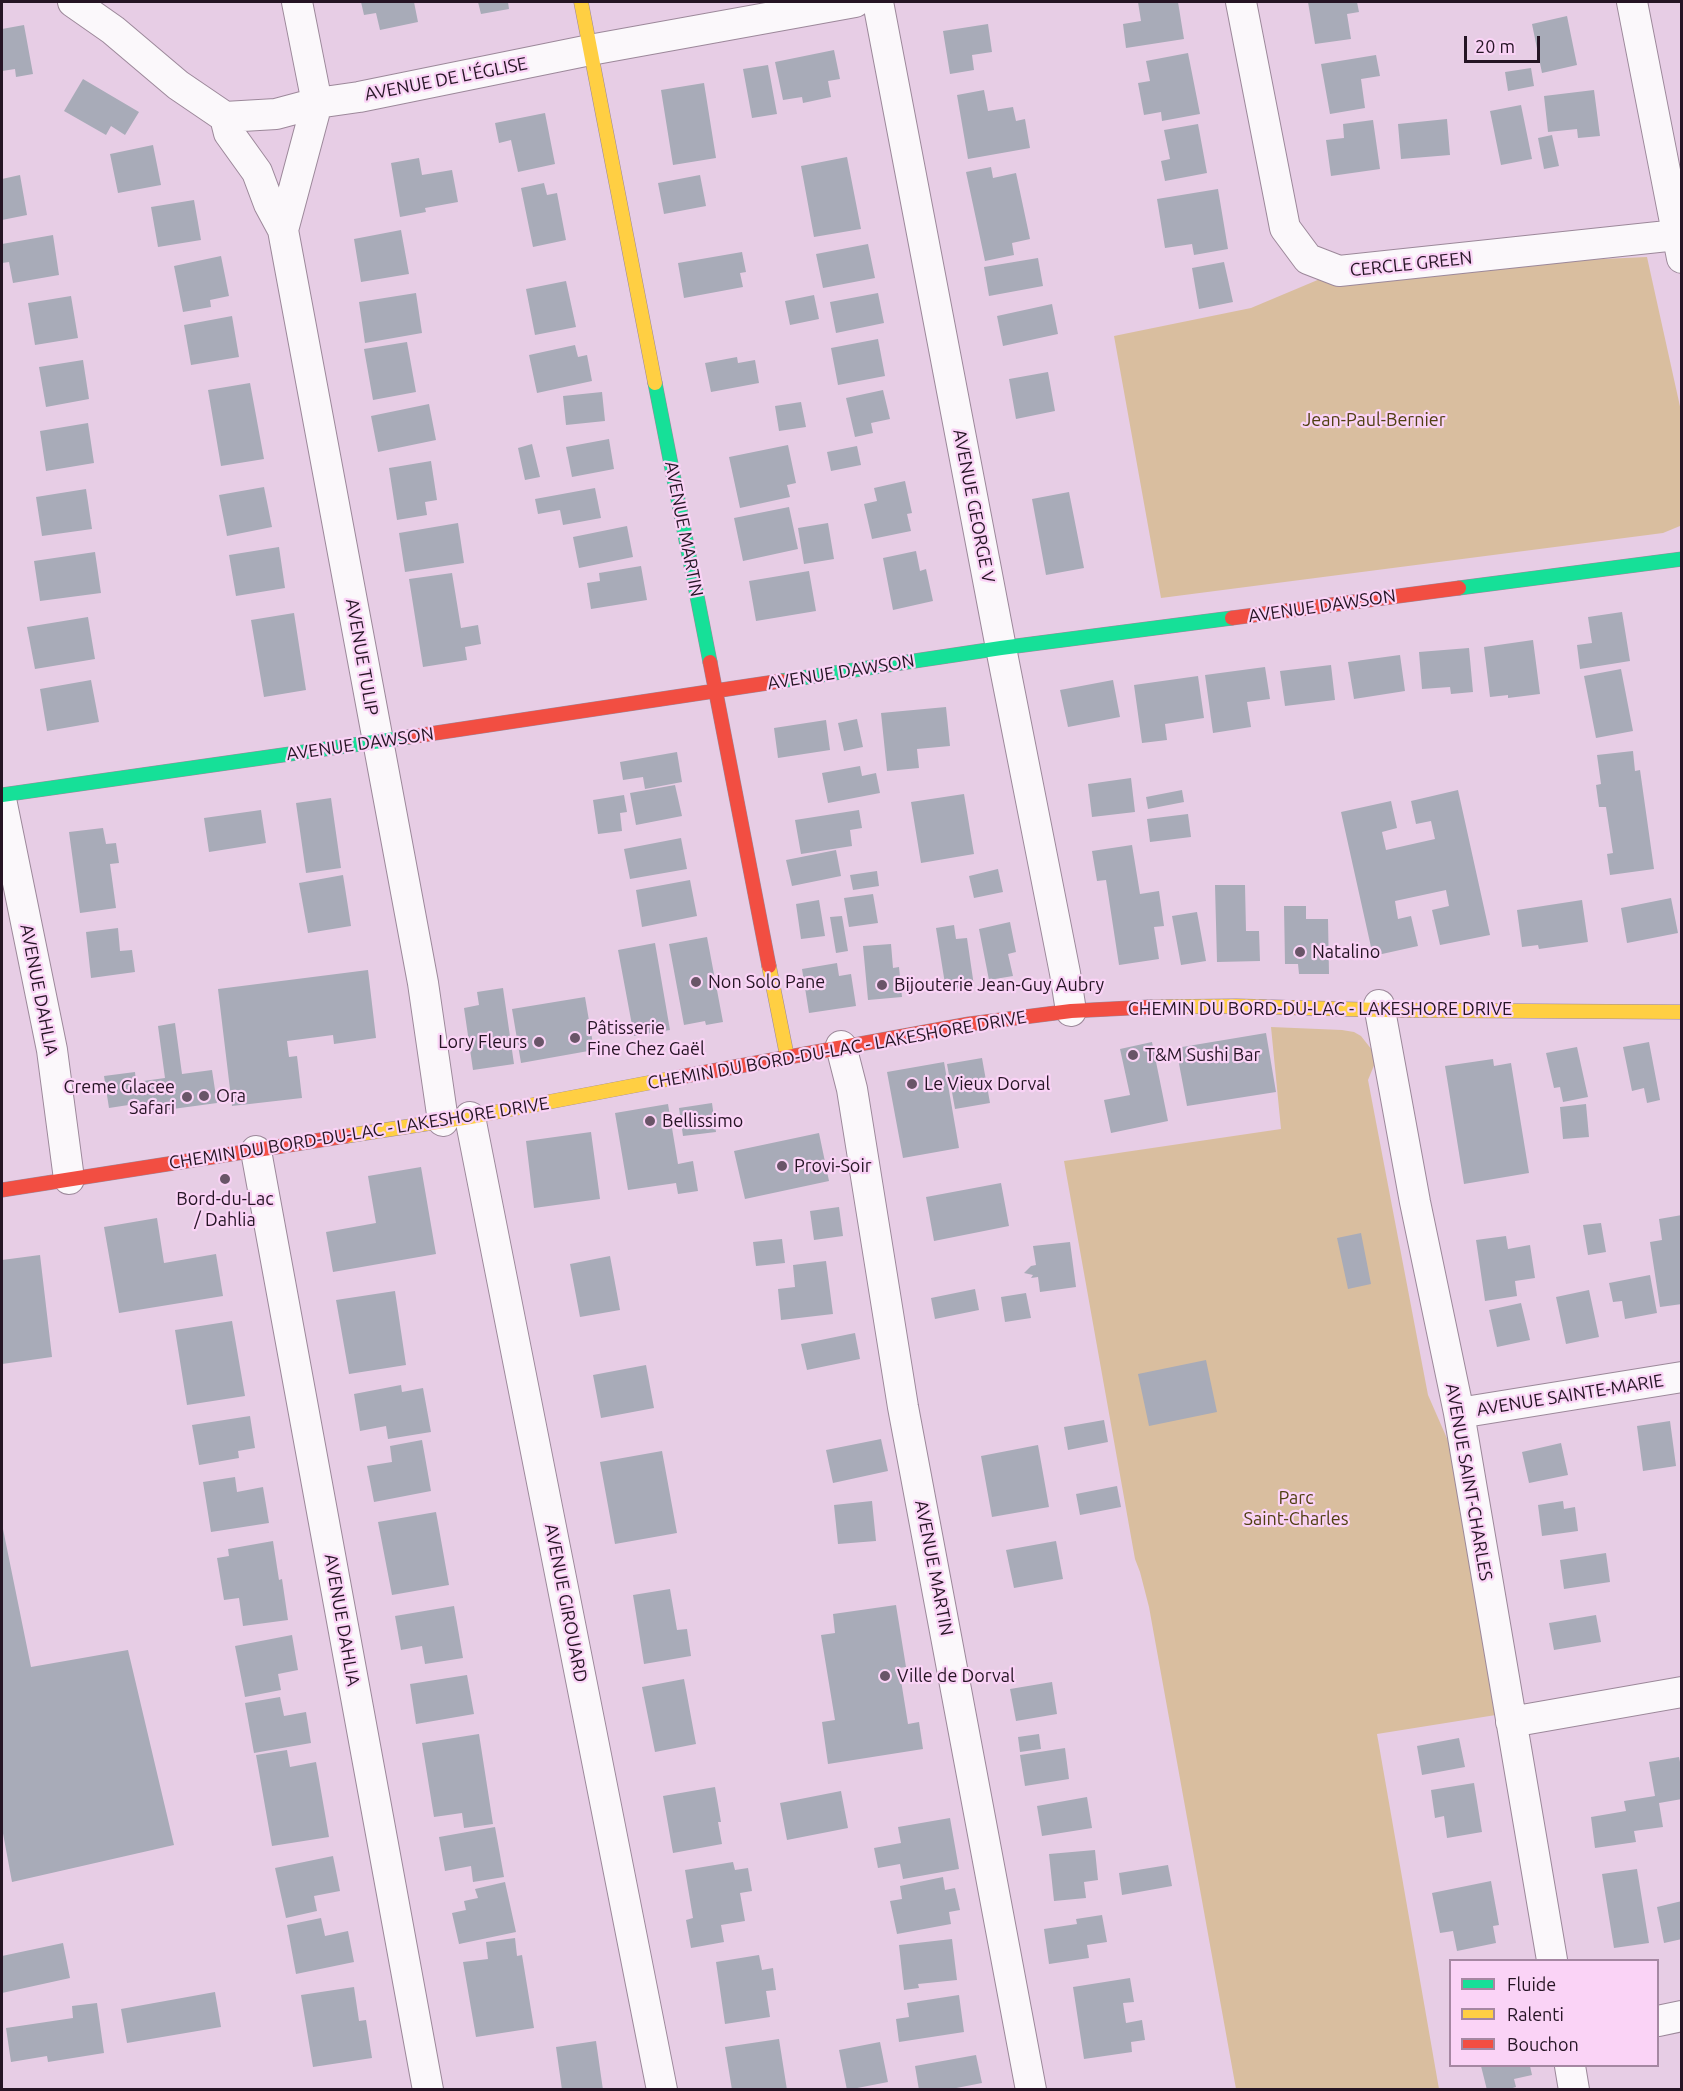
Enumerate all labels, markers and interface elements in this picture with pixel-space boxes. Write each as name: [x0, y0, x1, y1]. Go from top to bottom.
scale bar: [1467, 24, 1544, 62]
text: 20 m: [1475, 36, 1515, 56]
street label: AVENUE DE L'ÉGLISE: [363, 53, 529, 105]
street label: CERCLE GREEN: [1349, 247, 1473, 281]
park label: Jean-Paul-Bernier: [1302, 409, 1446, 431]
street label: AVENUE GEORGE V: [949, 427, 999, 585]
street label: AVENUE MARTIN: [660, 459, 708, 599]
street label: AVENUE DAWSON: [1247, 585, 1397, 627]
street label: AVENUE TULIP: [341, 597, 383, 717]
street label: AVENUE DAWSON: [766, 650, 916, 694]
street label: AVENUE DAWSON: [285, 723, 435, 765]
street label: AVENUE DAHLIA: [16, 922, 62, 1058]
place label: Natalino: [1312, 941, 1380, 963]
marker: Natalino: [1293, 945, 1307, 959]
place label: Non Solo Pane: [708, 971, 825, 993]
place label: Bijouterie Jean-Guy Aubry: [894, 974, 1104, 996]
marker: Non Solo Pane: [689, 975, 703, 989]
marker: Bijouterie Jean-Guy Aubry: [875, 978, 889, 992]
street label: CHEMIN DU BORD-DU-LAC - LAKESHORE DRIVE: [1128, 998, 1512, 1020]
street label: CHEMIN DU BORD-DU-LAC - LAKESHORE DRIVE: [646, 1006, 1028, 1094]
place label: Pâtisserie Fine Chez Gaël: [587, 1017, 705, 1060]
place label: Lory Fleurs: [438, 1031, 527, 1053]
marker: Pâtisserie Fine Chez Gaël: [568, 1031, 582, 1045]
marker: Lory Fleurs: [532, 1035, 546, 1049]
place label: T&M Sushi Bar: [1145, 1044, 1260, 1066]
marker: T&M Sushi Bar: [1126, 1048, 1140, 1062]
place label: Le Vieux Dorval: [924, 1073, 1050, 1095]
place label: Creme Glacee Safari: [64, 1076, 175, 1118]
marker: Le Vieux Dorval: [905, 1077, 919, 1091]
place label: Ora: [216, 1085, 246, 1107]
marker: Ora: [197, 1089, 211, 1103]
marker: Creme Glacee Safari: [180, 1090, 194, 1104]
street label: CHEMIN DU BORD-DU-LAC - LAKESHORE DRIVE: [167, 1092, 551, 1174]
place label: Bellissimo: [662, 1110, 743, 1132]
marker: Bellissimo: [643, 1114, 657, 1128]
place label: Provi-Soir: [794, 1155, 872, 1177]
marker: Provi-Soir: [775, 1159, 789, 1173]
marker: Bord-du-Lac / Dahlia: [218, 1172, 232, 1186]
place label: Bord-du-Lac / Dahlia: [176, 1188, 274, 1230]
street label: AVENUE SAINTE-MARIE: [1475, 1370, 1665, 1420]
street label: AVENUE SAINT-CHARLES: [1441, 1382, 1497, 1582]
park label: Parc Saint-Charles: [1243, 1487, 1349, 1530]
street label: AVENUE MARTIN: [910, 1498, 958, 1638]
street label: AVENUE GIROUARD: [540, 1522, 592, 1684]
street label: AVENUE DAHLIA: [320, 1552, 364, 1688]
place label: Ville de Dorval: [897, 1665, 1015, 1687]
marker: Ville de Dorval: [878, 1669, 892, 1683]
legend: [1449, 1959, 1659, 2067]
text: Fluide: [1507, 1974, 1556, 1994]
text: Ralenti: [1507, 2004, 1564, 2024]
text: Bouchon: [1507, 2034, 1579, 2054]

